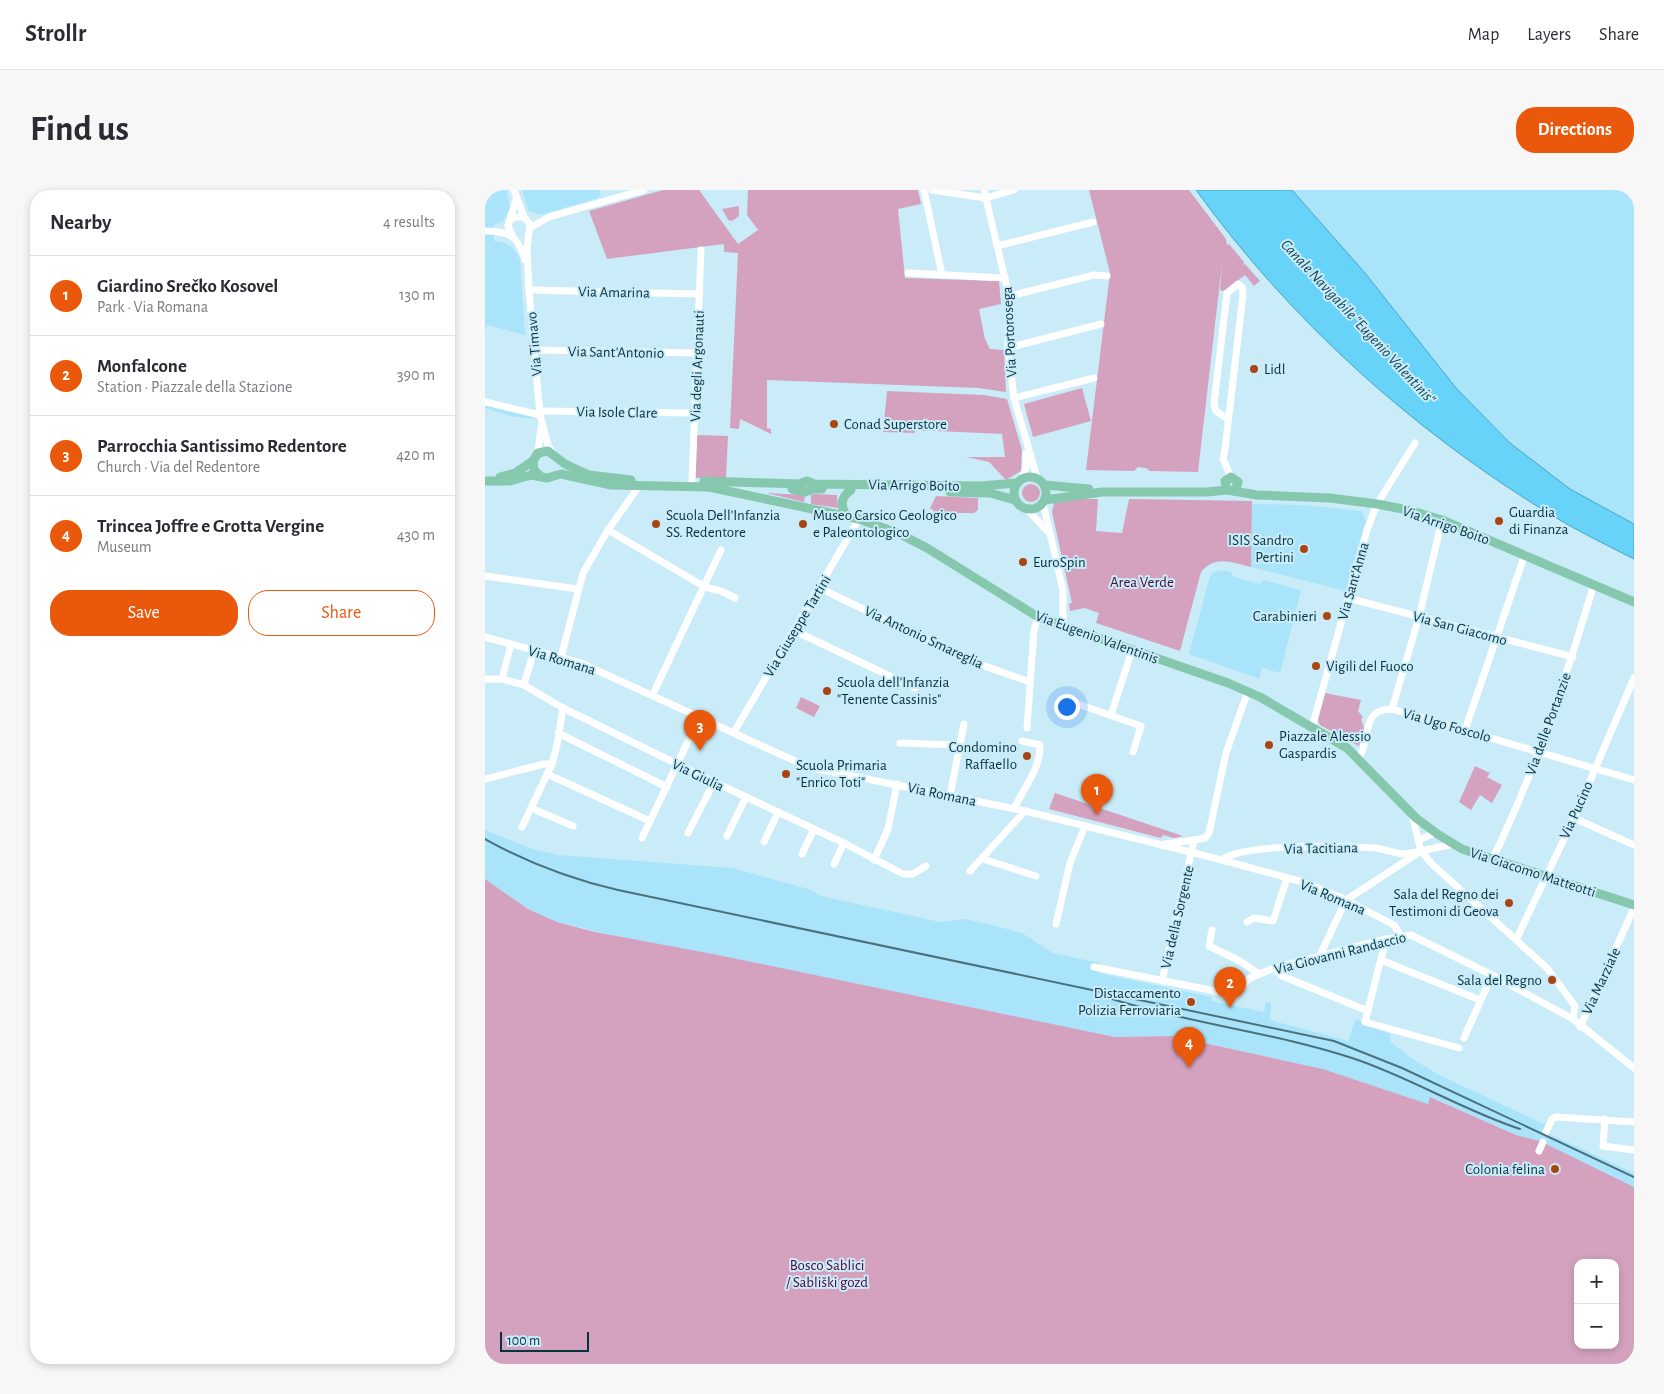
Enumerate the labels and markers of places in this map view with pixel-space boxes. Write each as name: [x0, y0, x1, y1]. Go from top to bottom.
place label: Lidl: [1264, 362, 1285, 377]
marker: Lidl: [1248, 363, 1260, 375]
place label: Conad Superstore: [844, 417, 947, 432]
marker: Conad Superstore: [828, 418, 840, 430]
place label: Guardia di Finanza: [1509, 505, 1568, 537]
place label: Scuola Dell'Infanzia SS. Redentore: [666, 508, 780, 540]
place label: Museo Carsico Geologico e Paleontologico: [813, 508, 957, 540]
marker: Guardia di Finanza: [1493, 515, 1505, 527]
marker: Scuola Dell'Infanzia SS. Redentore: [650, 518, 662, 530]
marker: Museo Carsico Geologico e Paleontologico: [797, 518, 809, 530]
place label: ISIS Sandro Pertini: [1228, 533, 1294, 565]
marker: ISIS Sandro Pertini: [1298, 543, 1310, 555]
place label: EuroSpin: [1033, 555, 1086, 570]
marker: EuroSpin: [1017, 556, 1029, 568]
place label: Carabinieri: [1253, 609, 1317, 624]
marker: Carabinieri: [1321, 610, 1333, 622]
place label: Vigili del Fuoco: [1326, 659, 1414, 674]
marker: Vigili del Fuoco: [1310, 660, 1322, 672]
place label: Scuola dell'Infanzia "Tenente Cassinis": [837, 675, 949, 707]
marker: Scuola dell'Infanzia "Tenente Cassinis": [821, 685, 833, 697]
pin: 3: [684, 710, 716, 751]
place label: Piazzale Alessio Gaspardis: [1279, 729, 1371, 761]
marker: Piazzale Alessio Gaspardis: [1263, 739, 1275, 751]
place label: Condomino Raffaello: [949, 740, 1017, 772]
marker: Condomino Raffaello: [1021, 750, 1033, 762]
place label: Scuola Primaria "Enrico Toti": [796, 758, 887, 790]
marker: Scuola Primaria "Enrico Toti": [780, 768, 792, 780]
pin: 1: [1081, 774, 1113, 815]
place label: Sala del Regno dei Testimoni di Geova: [1389, 887, 1499, 919]
marker: Sala del Regno dei Testimoni di Geova: [1503, 897, 1515, 909]
pin: 2: [1214, 967, 1246, 1008]
place label: Sala del Regno: [1457, 973, 1542, 988]
marker: Sala del Regno: [1546, 974, 1558, 986]
place label: Distaccamento Polizia Ferroviaria: [1078, 986, 1181, 1018]
marker: Distaccamento Polizia Ferroviaria: [1185, 996, 1197, 1008]
pin: 4: [1173, 1027, 1205, 1068]
place label: Colonia felina: [1465, 1162, 1545, 1177]
marker: Colonia felina: [1549, 1163, 1561, 1175]

